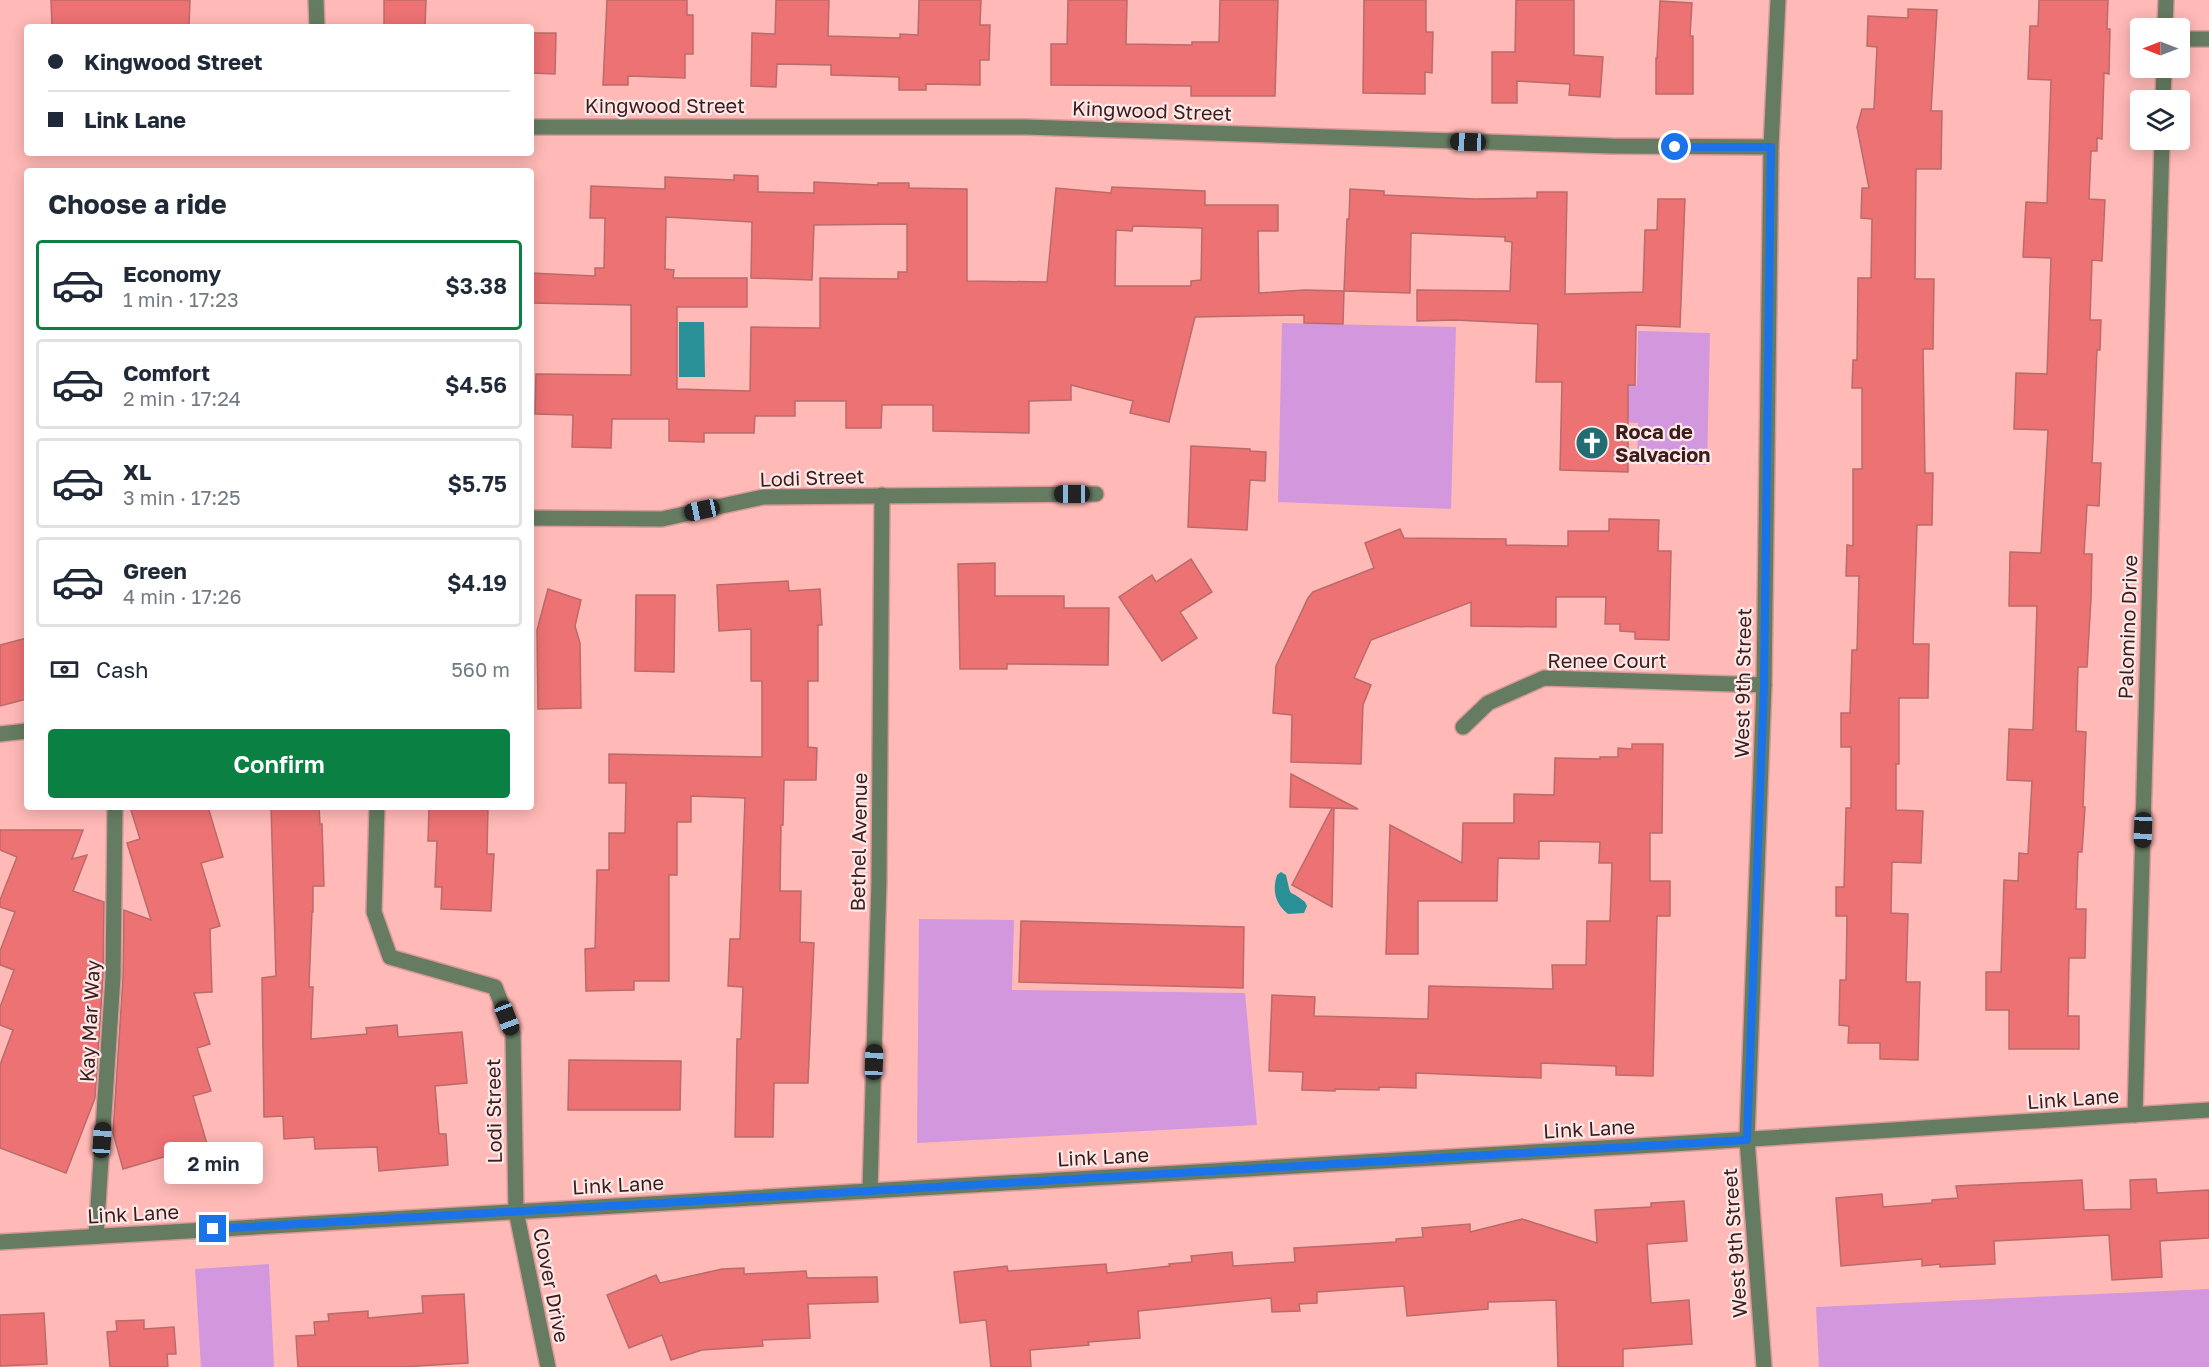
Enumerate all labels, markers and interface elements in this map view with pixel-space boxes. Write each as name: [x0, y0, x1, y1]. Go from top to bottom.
north arrow: [2130, 18, 2190, 78]
map controls: [2130, 18, 2190, 150]
text: Kingwood Street: [84, 48, 263, 75]
button: layers: [2130, 90, 2190, 150]
street label: Kingwood Street: [585, 93, 745, 117]
street label: Kingwood Street: [1071, 95, 1233, 125]
text: Link Lane: [84, 106, 186, 133]
car: [1450, 132, 1486, 152]
route start: [1661, 133, 1688, 160]
text: Choose a ride: [48, 188, 227, 220]
icon: car: [51, 258, 105, 312]
text: Economy: [123, 260, 221, 287]
text: $3.38: [445, 272, 507, 299]
text: 1 min · 17:23: [123, 287, 239, 311]
icon: car: [51, 357, 105, 411]
text: Comfort: [123, 359, 210, 386]
text: $4.56: [445, 371, 507, 398]
text: 2 min · 17:24: [123, 386, 241, 410]
place label: Roca de Salvacion: [1615, 419, 1710, 466]
church icon: Roca de Salvacion: [1574, 425, 1610, 461]
icon: car: [51, 456, 105, 510]
text: XL: [123, 458, 151, 485]
street label: Lodi Street: [759, 463, 865, 491]
text: $5.75: [447, 470, 507, 497]
text: 3 min · 17:25: [123, 485, 241, 509]
car: [1054, 485, 1090, 503]
car: [683, 497, 721, 523]
street label: Palomino Drive: [2112, 554, 2142, 700]
icon: car: [51, 555, 105, 609]
text: Green: [123, 557, 187, 584]
text: $4.19: [447, 569, 507, 596]
text: 4 min · 17:26: [123, 584, 242, 608]
street label: West 9th Street: [1729, 608, 1755, 758]
street label: Renee Court: [1547, 648, 1667, 672]
icon: cash: [48, 653, 81, 686]
text: Cash: [96, 656, 149, 683]
text: 560 m: [451, 657, 510, 681]
button: Confirm: [48, 729, 510, 798]
street label: Bethel Avenue: [845, 772, 871, 912]
car: [2133, 812, 2153, 848]
street label: Kay Mar Way: [74, 959, 104, 1083]
car: [492, 998, 522, 1038]
car: [864, 1044, 884, 1080]
street label: Lodi Street: [480, 1058, 506, 1164]
street label: Link Lane: [2026, 1083, 2120, 1113]
street label: Link Lane: [1542, 1114, 1636, 1142]
car: [92, 1121, 112, 1159]
callout: 2 min: [164, 1142, 262, 1184]
street label: Link Lane: [1056, 1142, 1150, 1170]
text: 2 min: [188, 1151, 240, 1175]
street label: West 9th Street: [1717, 1167, 1751, 1319]
street label: Link Lane: [571, 1170, 665, 1198]
street label: Link Lane: [86, 1199, 180, 1227]
route end: [199, 1215, 226, 1242]
street label: Clover Drive: [529, 1226, 575, 1344]

